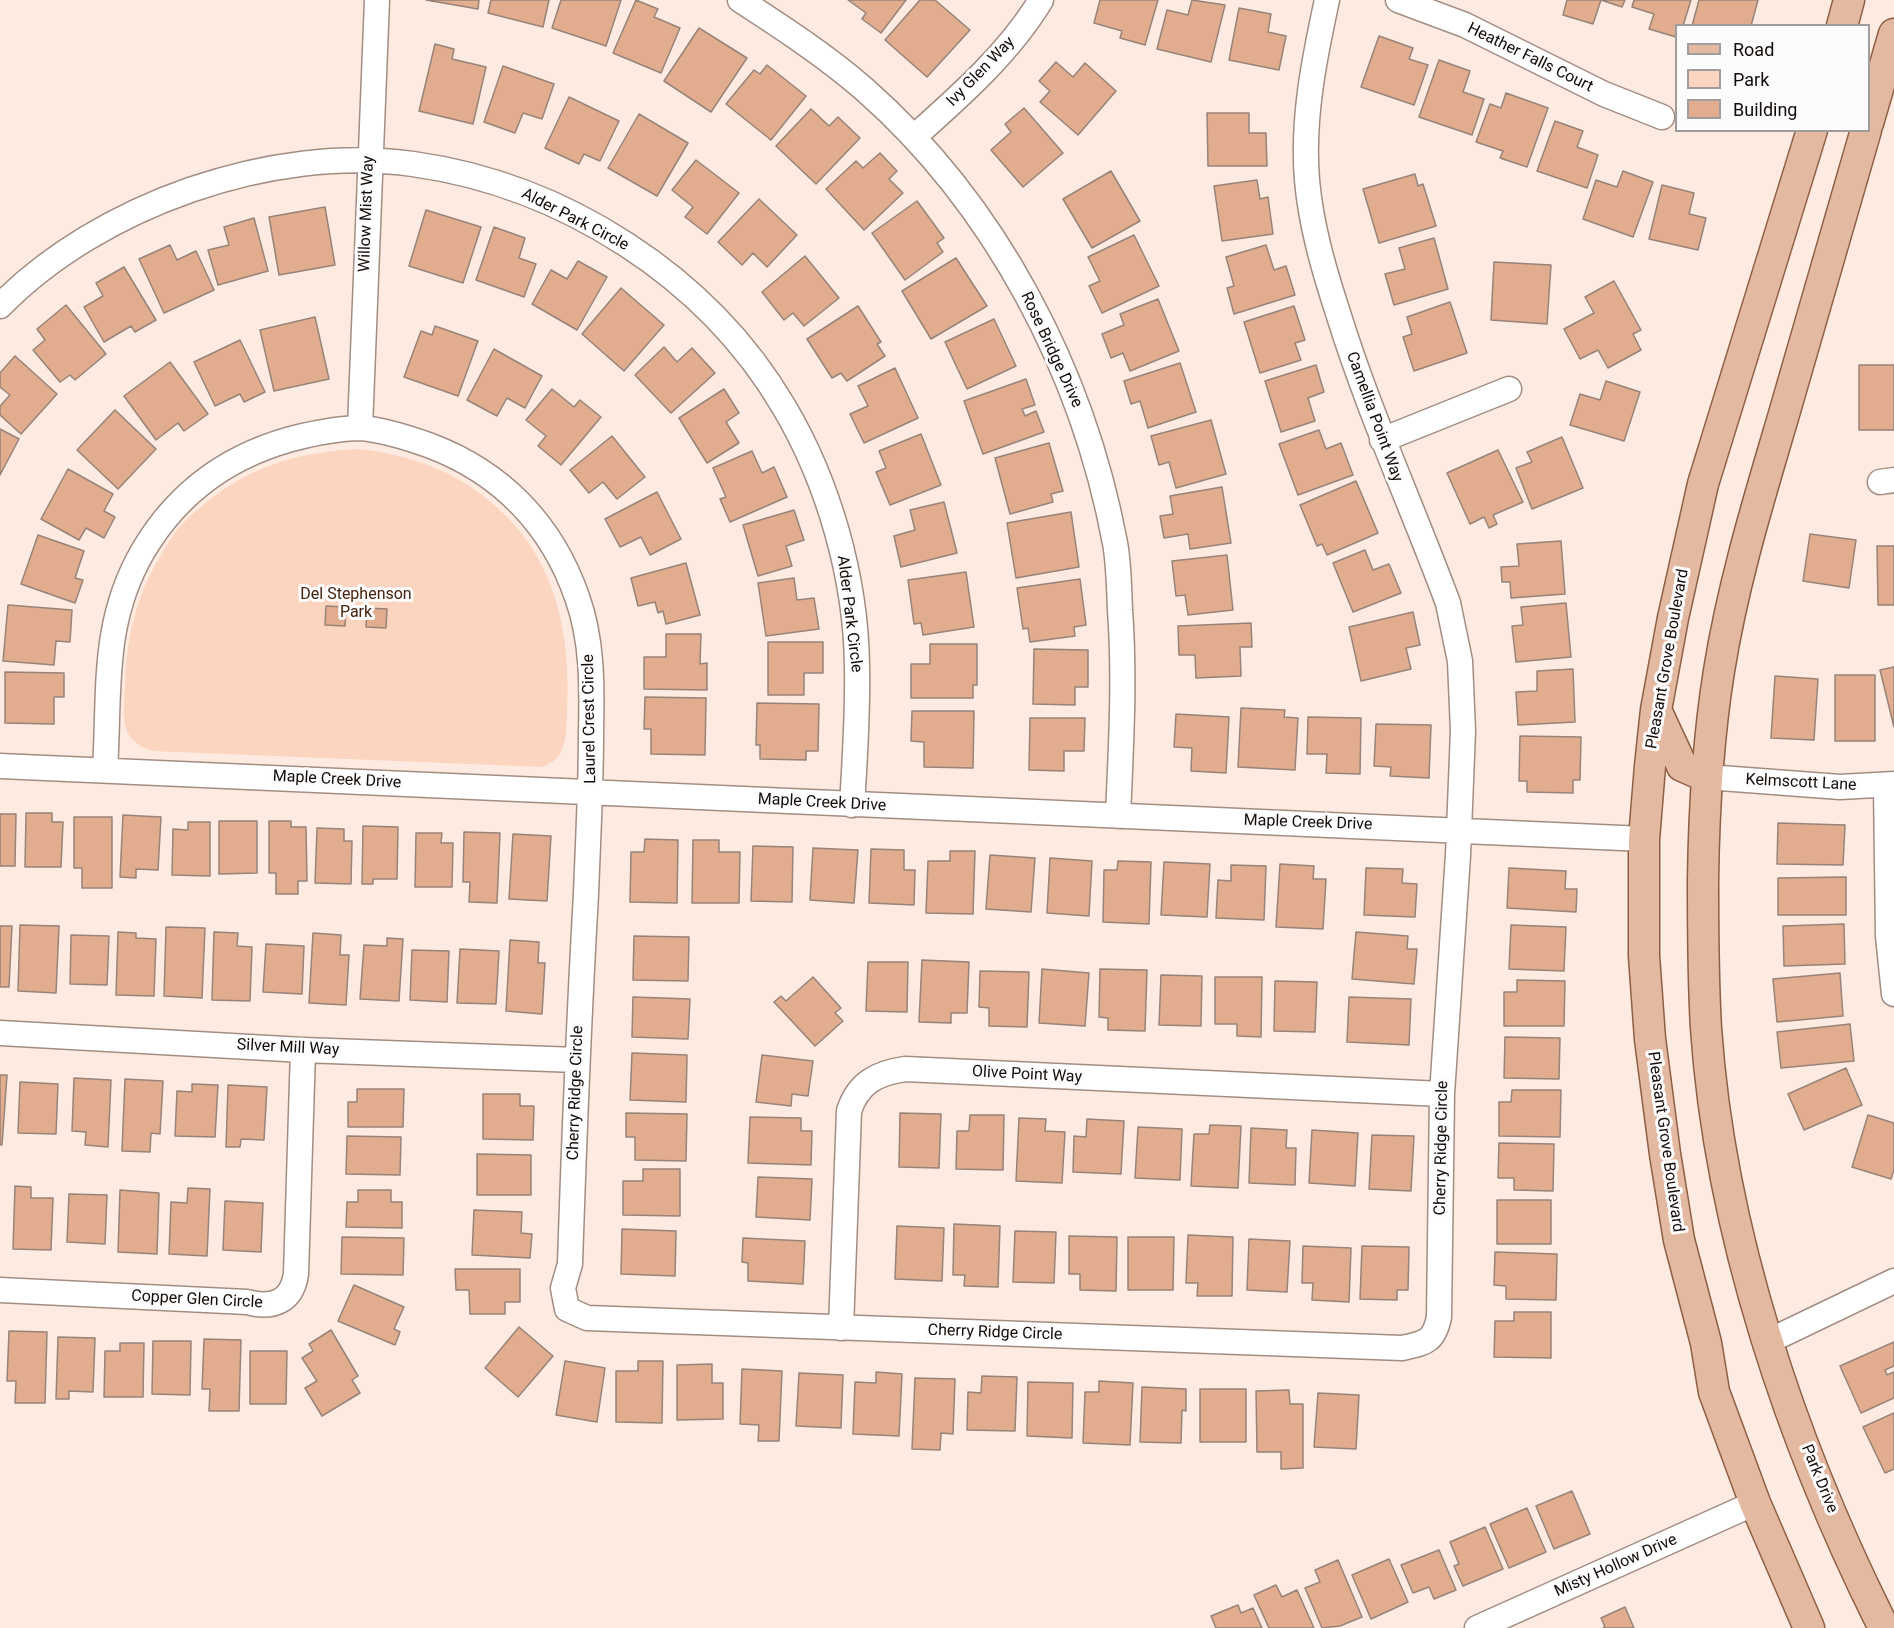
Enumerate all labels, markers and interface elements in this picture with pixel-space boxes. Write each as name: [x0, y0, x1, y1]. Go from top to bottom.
street label: Heather Falls Court: [1464, 19, 1596, 97]
legend: [1675, 24, 1870, 132]
street label: Ivy Glen Way: [943, 33, 1019, 111]
text: Road: [1733, 39, 1774, 60]
text: Park: [1733, 69, 1769, 90]
text: Building: [1733, 99, 1797, 120]
street label: Willow Mist Way: [355, 156, 379, 272]
street label: Alder Park Circle: [518, 185, 632, 255]
street label: Rose Bridge Drive: [1016, 289, 1086, 411]
street label: Camellia Point Way: [1342, 349, 1406, 485]
street label: Alder Park Circle: [832, 554, 866, 674]
street label: Pleasant Grove Boulevard: [1643, 568, 1693, 750]
park label: Del Stephenson Park: [300, 585, 412, 623]
street label: Laurel Crest Circle: [579, 654, 601, 784]
street label: Maple Creek Drive: [272, 767, 402, 793]
street label: Kelmscott Lane: [1745, 771, 1857, 795]
street label: Maple Creek Drive: [757, 790, 887, 816]
street label: Maple Creek Drive: [1243, 811, 1373, 835]
street label: Cherry Ridge Circle: [564, 1025, 588, 1161]
street label: Silver Mill Way: [236, 1036, 340, 1060]
street label: Pleasant Grove Boulevard: [1643, 1050, 1687, 1234]
street label: Olive Point Way: [972, 1063, 1082, 1087]
street label: Cherry Ridge Circle: [1431, 1080, 1453, 1216]
street label: Copper Glen Circle: [131, 1287, 263, 1313]
street label: Cherry Ridge Circle: [927, 1321, 1063, 1345]
street label: Park Drive: [1797, 1442, 1841, 1516]
street label: Misty Hollow Drive: [1552, 1530, 1680, 1602]

